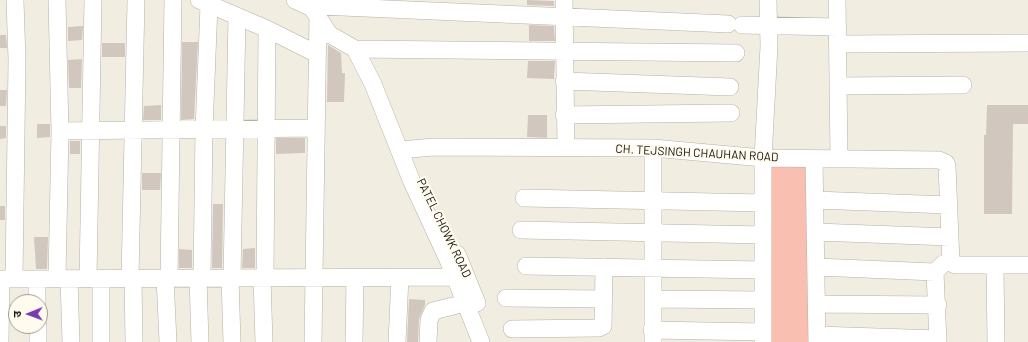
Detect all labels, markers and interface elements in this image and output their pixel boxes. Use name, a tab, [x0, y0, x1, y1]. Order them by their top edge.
street label: CH. TEJSINGH CHAUHAN ROAD	[615, 142, 779, 164]
street label: PATEL CHOWK ROAD	[414, 176, 474, 280]
north arrow	[8, 294, 48, 334]
text: उ	[10, 311, 23, 318]

